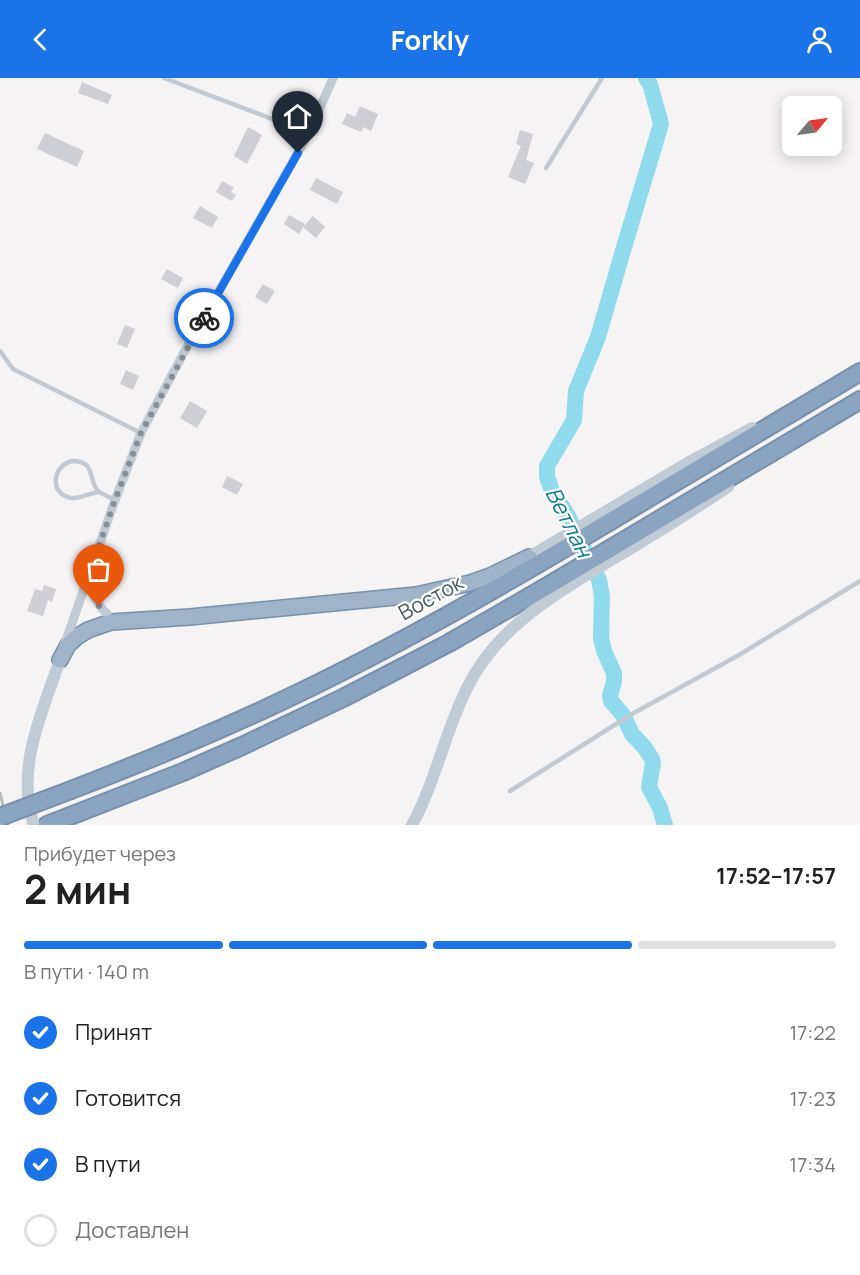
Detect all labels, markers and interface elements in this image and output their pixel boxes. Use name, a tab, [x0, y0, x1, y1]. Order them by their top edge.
text: Forkly	[391, 21, 469, 58]
icon: back	[24, 23, 57, 56]
icon: person	[803, 23, 836, 56]
pin	[272, 91, 323, 153]
north arrow	[782, 96, 842, 156]
map controls	[782, 96, 842, 156]
icon: home	[281, 100, 314, 133]
courier	[174, 288, 234, 348]
icon: bike	[188, 302, 221, 335]
water label: Ветлан	[539, 482, 600, 564]
pin	[73, 544, 124, 606]
icon: bag	[82, 553, 115, 586]
street label: Восток	[393, 568, 468, 626]
text: Прибудет через	[24, 840, 176, 867]
text: 17:52–17:57	[716, 861, 836, 891]
text: 2 мин	[24, 862, 131, 916]
text: В пути · 140 m	[24, 958, 149, 985]
icon: check	[24, 1016, 57, 1049]
text: Принят	[75, 1017, 152, 1047]
text: 17:22	[789, 1019, 836, 1046]
icon: check	[24, 1082, 57, 1115]
text: Готовится	[75, 1083, 181, 1113]
text: 17:23	[790, 1085, 836, 1112]
icon: check	[24, 1148, 57, 1181]
text: В пути	[75, 1149, 141, 1179]
text: 17:34	[789, 1151, 836, 1178]
text: Доставлен	[75, 1215, 189, 1245]

